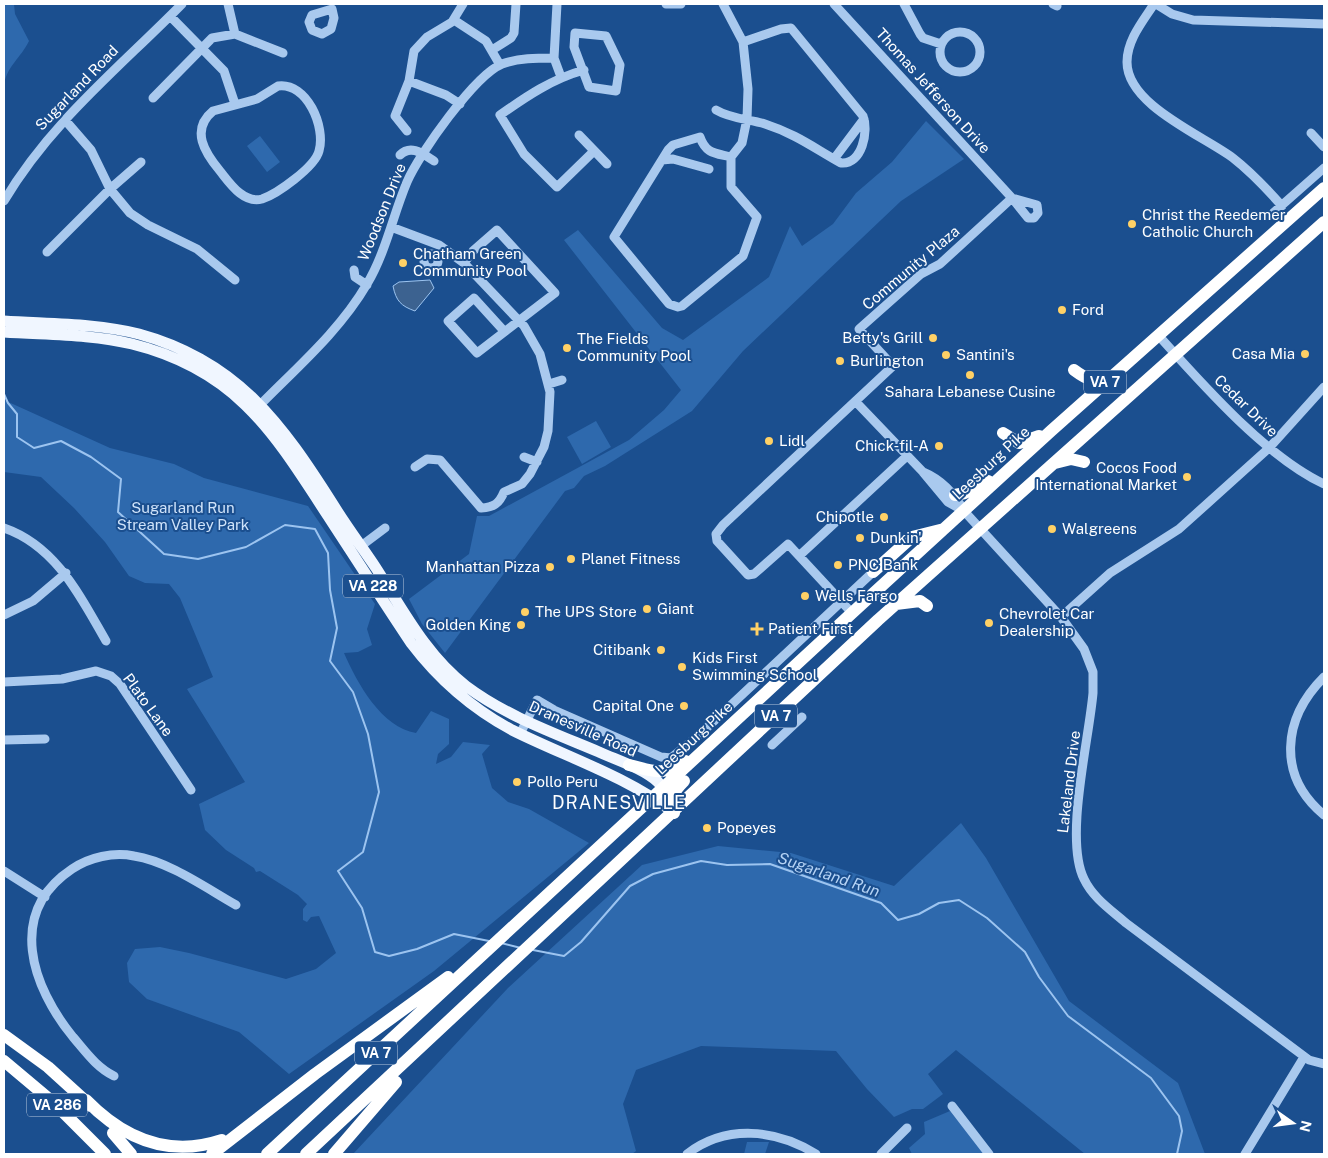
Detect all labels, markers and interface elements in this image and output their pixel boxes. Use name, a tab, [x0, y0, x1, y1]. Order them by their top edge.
street label: Thomas Jefferson Drive	[873, 25, 994, 157]
street label: Sugarland Road	[32, 42, 121, 134]
street label: Woodson Drive	[354, 161, 409, 263]
place label: Christ the Reedemer Catholic Church	[1142, 206, 1286, 240]
marker: Christ the Reedemer Catholic Church	[1126, 218, 1138, 230]
street label: Community Plaza	[859, 222, 963, 313]
place label: Chatham Green Community Pool	[413, 245, 527, 279]
marker: Chatham Green Community Pool	[397, 257, 409, 269]
place label: Ford	[1072, 301, 1104, 318]
marker: Ford	[1056, 304, 1068, 316]
place label: Betty's Grill	[842, 329, 923, 346]
place label: The Fields Community Pool	[577, 330, 691, 364]
marker: Betty's Grill	[927, 332, 939, 344]
marker: The Fields Community Pool	[561, 342, 573, 354]
place label: Casa Mia	[1232, 345, 1295, 362]
place label: Santini's	[956, 346, 1015, 363]
marker: Casa Mia	[1299, 348, 1311, 360]
marker: Santini's	[940, 349, 952, 361]
place label: Burlington	[850, 352, 924, 369]
marker: Burlington	[834, 355, 846, 367]
marker: Sahara Lebanese Cusine	[964, 369, 976, 381]
road number: VA 7	[1084, 371, 1126, 394]
street label: Cedar Drive	[1211, 371, 1282, 440]
place label: Sahara Lebanese Cusine	[884, 383, 1056, 400]
street label: Leesburg Pike	[949, 423, 1033, 503]
place label: Lidl	[779, 432, 805, 449]
marker: Lidl	[763, 435, 775, 447]
place label: Chick-fil-A	[855, 437, 929, 454]
marker: Chick-fil-A	[933, 440, 945, 452]
place label: Cocos Food International Market	[1035, 459, 1177, 493]
marker: Cocos Food International Market	[1181, 471, 1193, 483]
park label: Sugarland Run Stream Valley Park	[117, 499, 249, 533]
place label: Chipotle	[816, 508, 874, 525]
marker: Chipotle	[878, 511, 890, 523]
place label: Walgreens	[1062, 520, 1137, 537]
marker: Walgreens	[1046, 523, 1058, 535]
place label: Dunkin'	[870, 529, 922, 546]
marker: Dunkin'	[854, 532, 866, 544]
place label: Planet Fitness	[581, 550, 680, 567]
marker: Planet Fitness	[565, 553, 577, 565]
place label: PNC Bank	[848, 556, 918, 573]
place label: Manhattan Pizza	[426, 558, 540, 575]
marker: PNC Bank	[832, 559, 844, 571]
marker: Manhattan Pizza	[544, 561, 556, 573]
road number: VA 228	[343, 574, 403, 598]
place label: Wells Fargo	[815, 587, 897, 604]
marker: Wells Fargo	[799, 590, 811, 602]
place label: Giant	[657, 600, 694, 617]
place label: The UPS Store	[535, 603, 637, 620]
marker: Giant	[641, 603, 653, 615]
place label: Chevrolet Car Dealership	[999, 605, 1094, 639]
marker: The UPS Store	[519, 606, 531, 618]
place label: Golden King	[426, 616, 511, 633]
marker: Chevrolet Car Dealership	[983, 617, 995, 629]
marker: Golden King	[515, 619, 527, 631]
place label: Patient First	[768, 620, 853, 637]
marker: Patient First	[750, 622, 764, 636]
place label: Citibank	[593, 641, 651, 658]
marker: Citibank	[655, 644, 667, 656]
place label: Kids First Swimming School	[692, 649, 817, 683]
marker: Kids First Swimming School	[676, 661, 688, 673]
street label: Plato Lane	[120, 670, 177, 739]
street label: Dranesville Road	[527, 697, 640, 760]
place label: Capital One	[593, 697, 674, 714]
street label: Leesburg Pike	[652, 698, 736, 778]
marker: Capital One	[678, 700, 690, 712]
road number: VA 7	[755, 704, 797, 728]
street label: Lakeland Drive	[1054, 730, 1083, 834]
place label: Pollo Peru	[527, 773, 598, 790]
marker: Pollo Peru	[511, 776, 523, 788]
district label: DRANESVILLE	[552, 792, 686, 813]
place label: Popeyes	[717, 819, 776, 836]
marker: Popeyes	[701, 822, 713, 834]
water label: Sugarland Run	[775, 848, 883, 901]
road number: VA 7	[355, 1042, 397, 1064]
road number: VA 286	[27, 1094, 87, 1116]
north arrow	[1268, 1098, 1318, 1148]
text: N	[1297, 1119, 1315, 1133]

